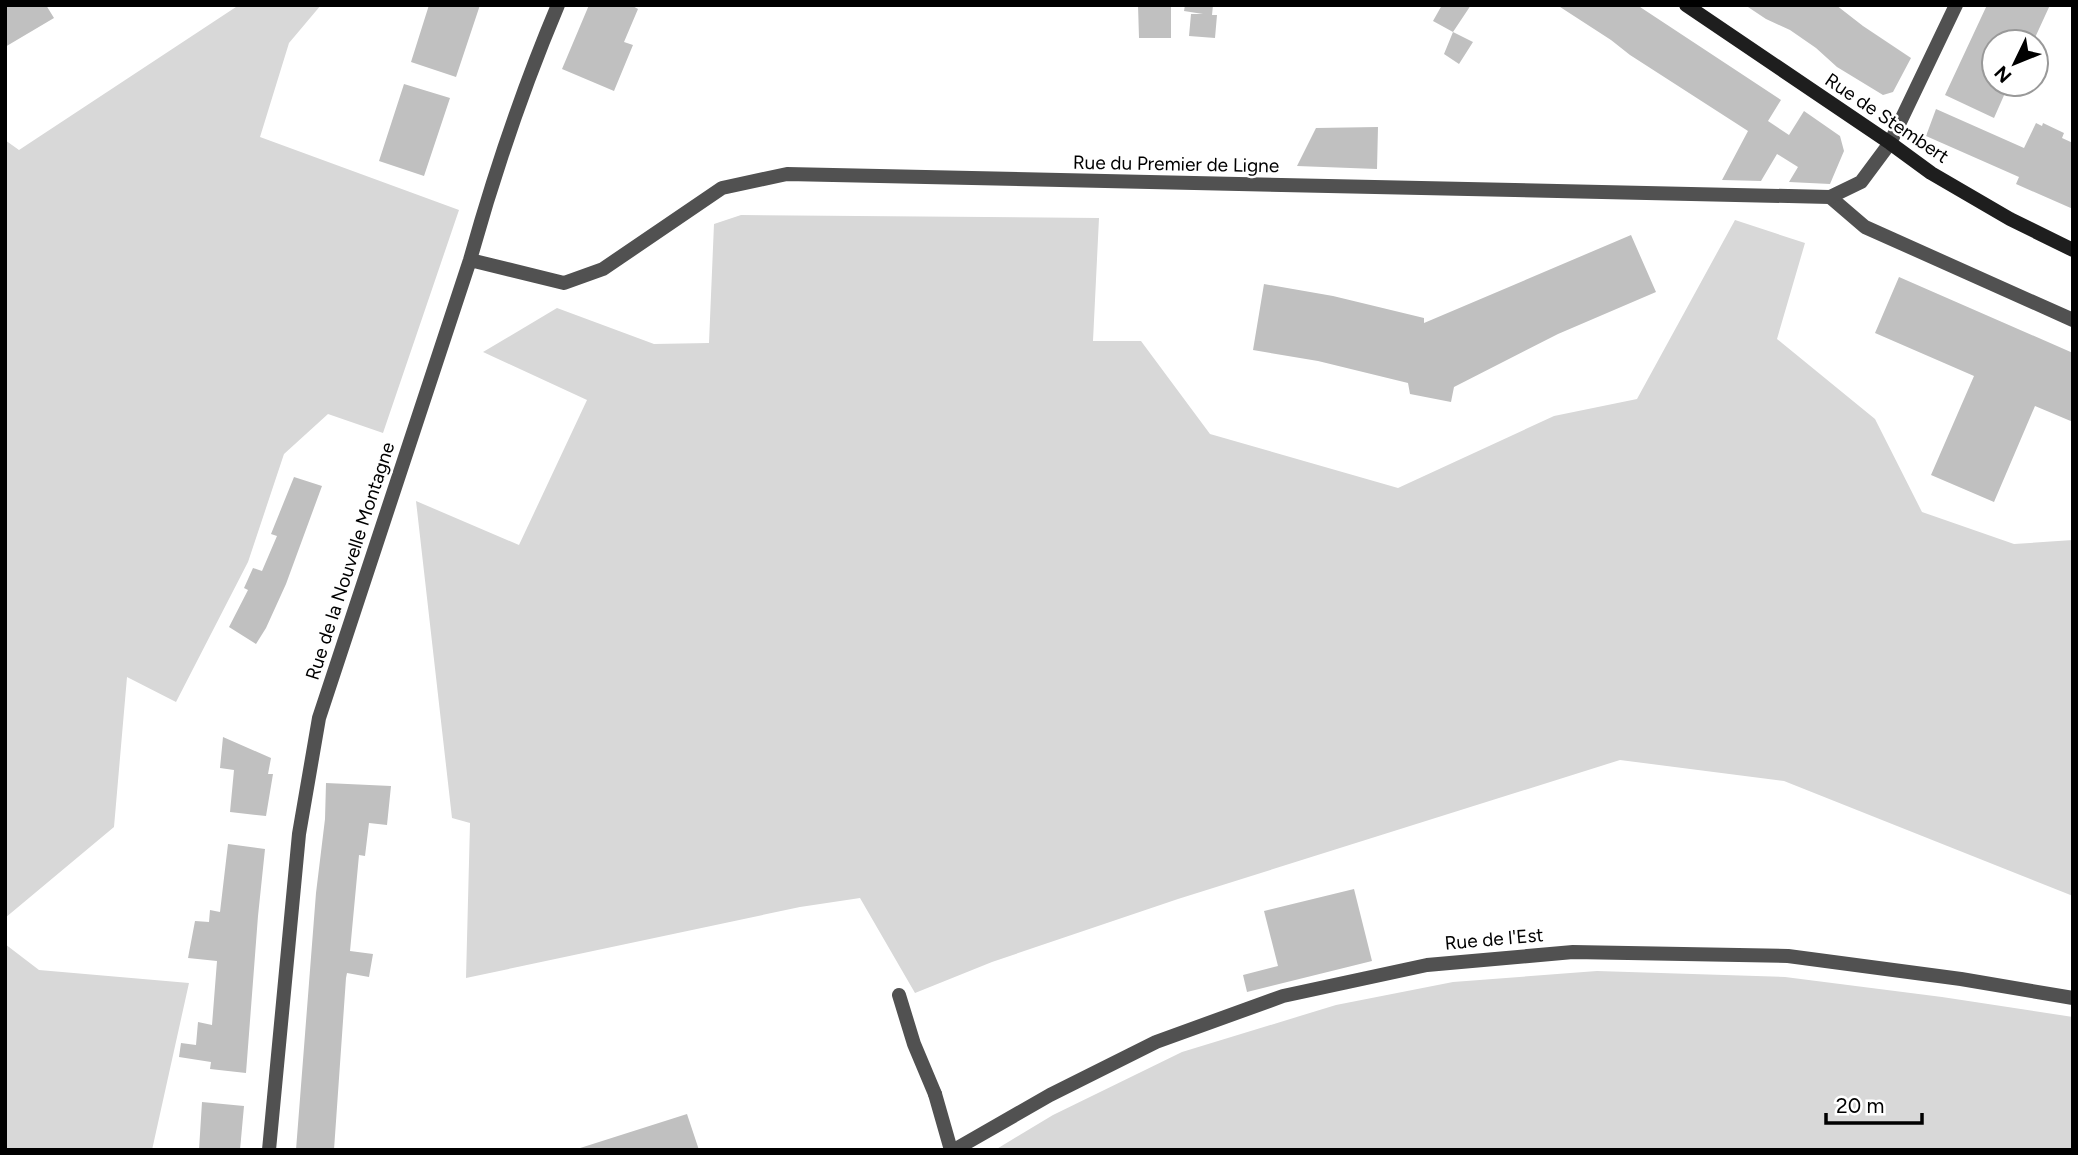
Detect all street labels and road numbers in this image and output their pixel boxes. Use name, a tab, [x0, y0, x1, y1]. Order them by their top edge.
street label: Rue de Stembert	[1821, 68, 1953, 168]
street label: Rue du Premier de Ligne	[1073, 151, 1279, 177]
street label: Rue de la Nouvelle Montagne	[301, 439, 399, 683]
street label: Rue de l'Est	[1444, 923, 1544, 955]

